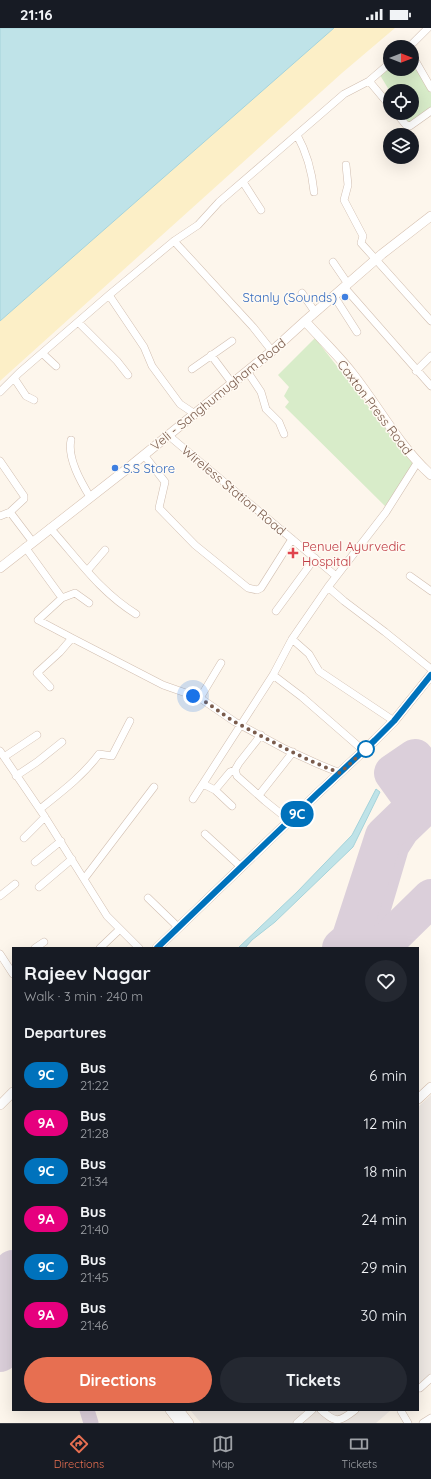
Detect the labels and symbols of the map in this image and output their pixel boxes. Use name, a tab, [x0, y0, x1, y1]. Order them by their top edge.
north arrow	[383, 40, 419, 76]
place label: Stanly (Sounds)	[242, 289, 337, 305]
marker: Stanly (Sounds)	[340, 292, 350, 302]
street label: Veli - Sanghumugham Road	[147, 334, 289, 454]
street label: Caxton Press Road	[334, 357, 416, 457]
street label: Wireless Station Road	[179, 442, 289, 538]
place label: S.S Store	[123, 460, 175, 476]
marker: S.S Store	[110, 463, 120, 473]
place label: Penuel Ayurvedic Hospital	[302, 538, 406, 569]
marker: Penuel Ayurvedic Hospital	[287, 547, 299, 559]
your location	[183, 686, 203, 706]
unlabelled marker	[357, 740, 375, 758]
line badge: 9C	[279, 801, 315, 827]

